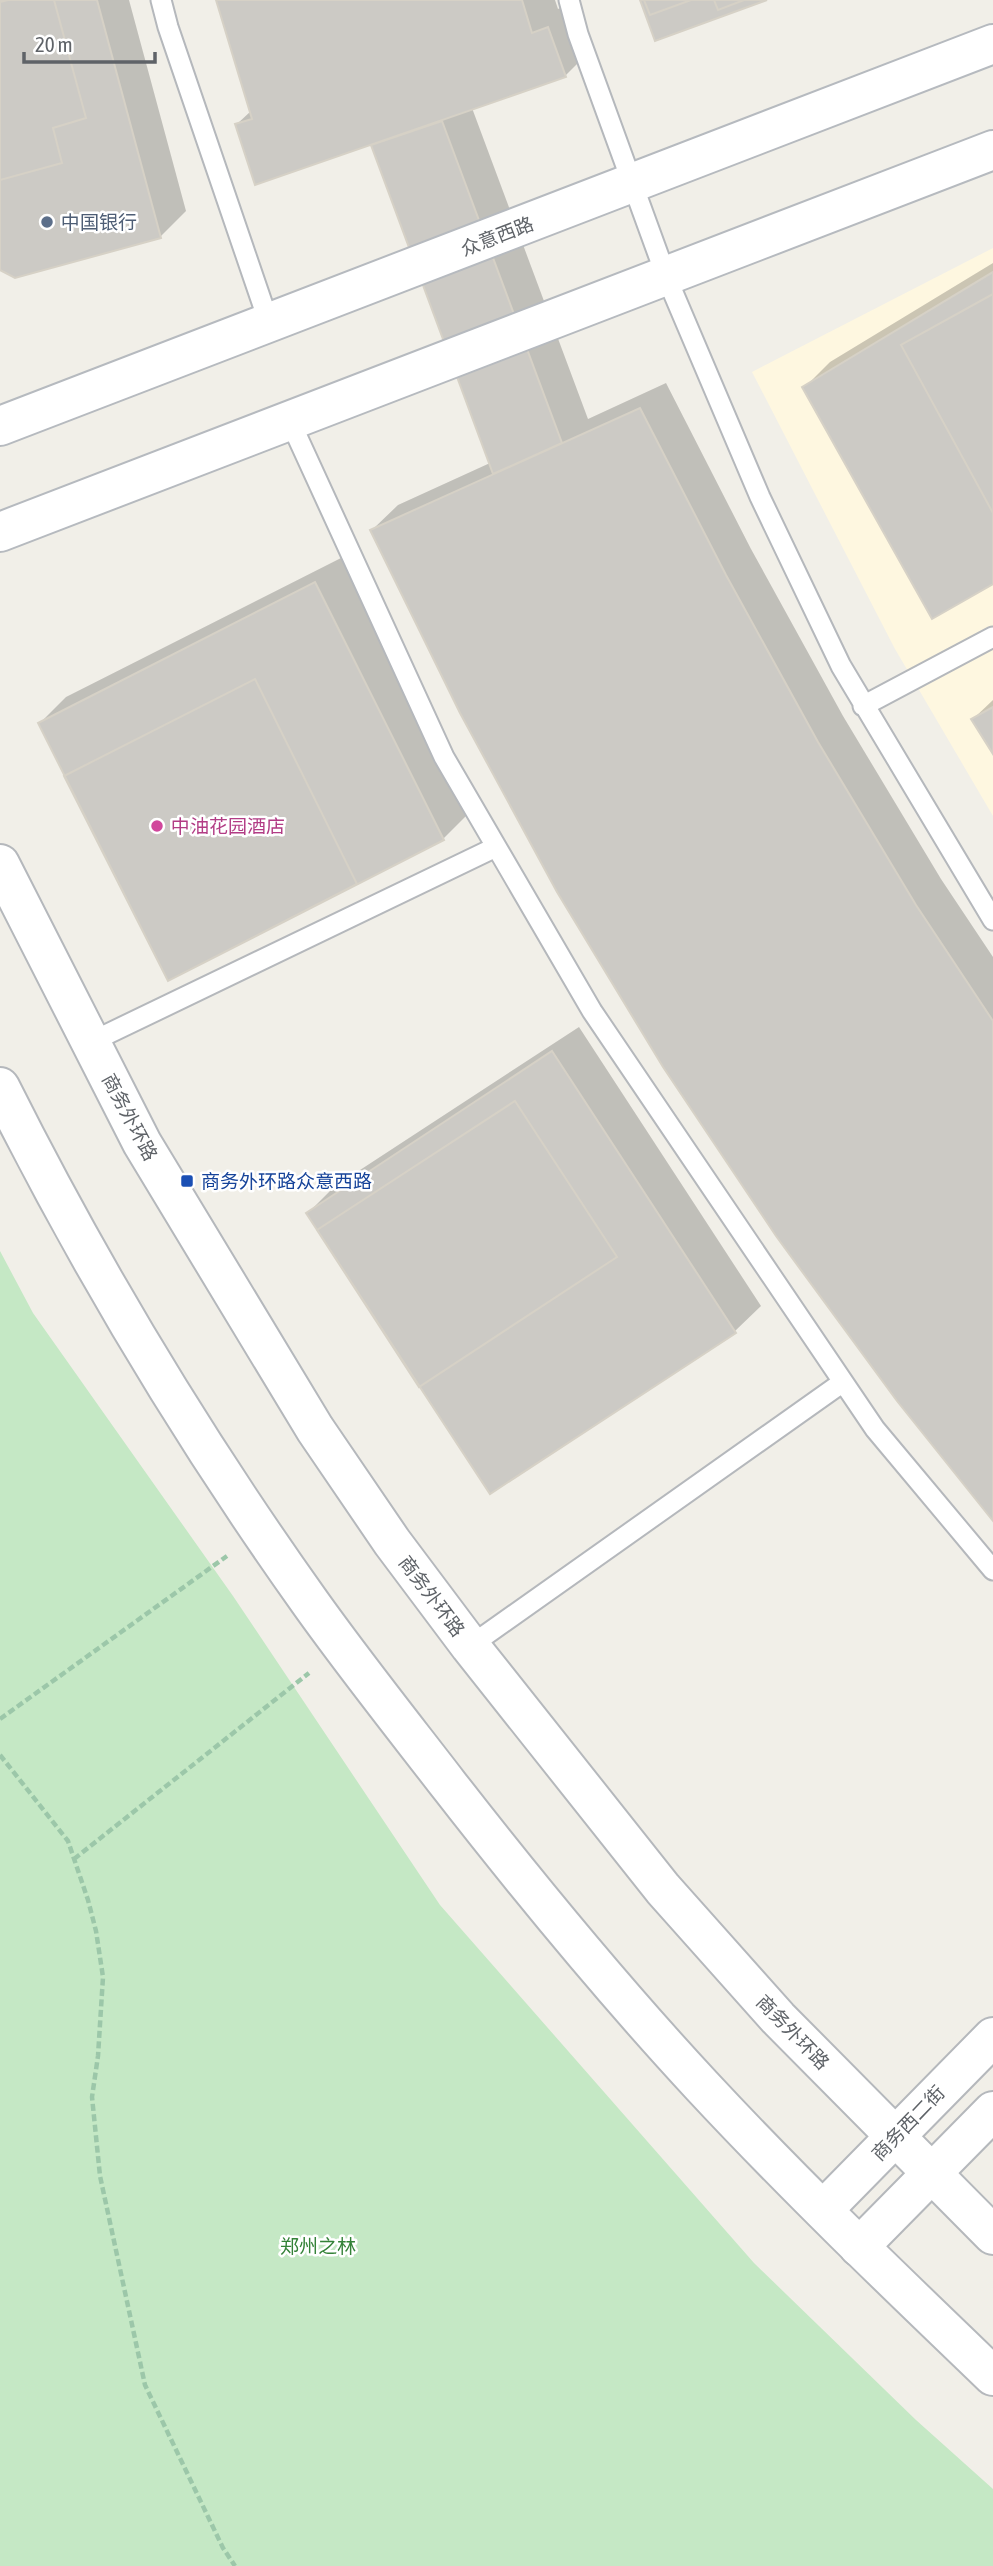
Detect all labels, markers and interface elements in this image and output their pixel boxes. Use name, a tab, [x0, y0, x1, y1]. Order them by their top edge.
scale bar	[24, 21, 156, 65]
text: 20 m	[35, 32, 73, 56]
place label: 中国银行	[61, 211, 137, 233]
street label: 众意西路	[458, 212, 536, 260]
marker: 中国银行	[39, 214, 55, 230]
place label: 中油花园酒店	[171, 815, 285, 837]
marker: 中油花园酒店	[149, 818, 165, 834]
street label: 商务外环路	[98, 1070, 162, 1164]
place label: 商务外环路众意西路	[201, 1170, 372, 1192]
marker: 商务外环路众意西路	[179, 1173, 195, 1189]
street label: 商务外环路	[395, 1551, 469, 1641]
street label: 商务外环路	[752, 1990, 834, 2074]
street label: 商务西二街	[867, 2081, 949, 2165]
park label: 郑州之林	[280, 2235, 356, 2257]

